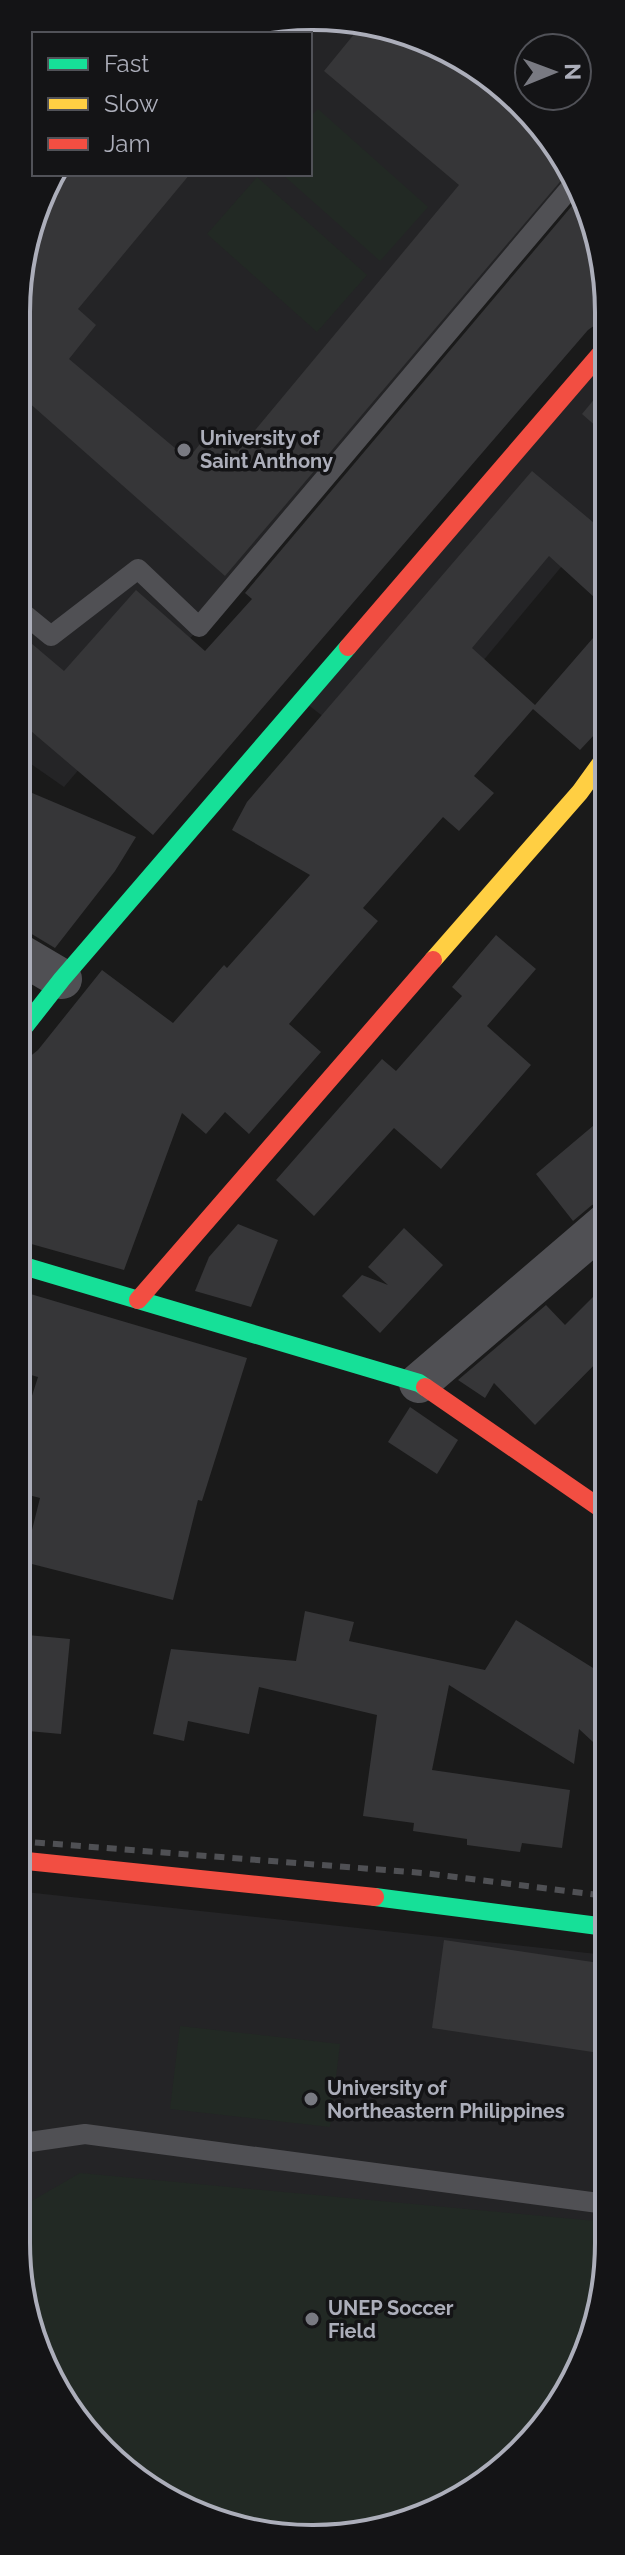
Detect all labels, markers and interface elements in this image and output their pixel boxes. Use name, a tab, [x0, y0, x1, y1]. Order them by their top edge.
legend	[32, 32, 312, 176]
north arrow	[513, 32, 593, 112]
text: Fast	[104, 49, 149, 78]
text: N	[560, 63, 586, 80]
text: Slow	[104, 89, 159, 118]
text: Jam	[104, 129, 150, 158]
place label: University of Saint Anthony	[200, 426, 333, 473]
marker: University of Saint Anthony	[175, 441, 193, 459]
place label: University of Northeastern Philippines	[327, 2076, 565, 2123]
marker: University of Northeastern Philippines	[302, 2090, 320, 2108]
place label: UNEP Soccer Field	[328, 2296, 454, 2343]
marker: UNEP Soccer Field	[303, 2310, 321, 2328]

